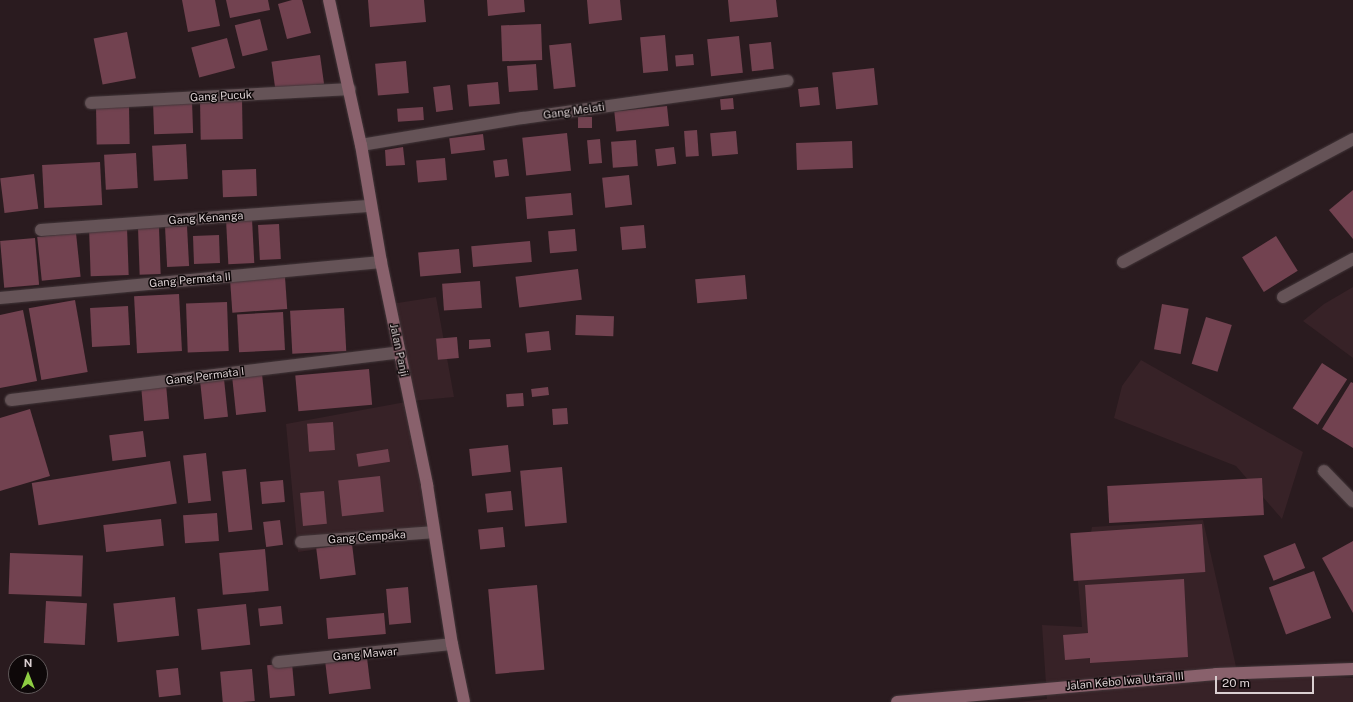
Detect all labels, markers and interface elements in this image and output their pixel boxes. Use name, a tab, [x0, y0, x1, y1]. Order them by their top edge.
street label: Gang Pucuk	[190, 88, 252, 104]
street label: Gang Melati	[542, 100, 606, 122]
street label: Gang Kenanga	[168, 209, 244, 227]
street label: Gang Permata II	[149, 270, 231, 290]
street label: Jalan Panji	[387, 322, 411, 378]
street label: Gang Permata I	[165, 365, 245, 387]
street label: Gang Cempaka	[328, 528, 406, 546]
street label: Gang Mawar	[332, 645, 398, 663]
north arrow	[8, 654, 48, 694]
text: N	[24, 657, 32, 669]
scale bar	[1217, 668, 1316, 694]
street label: Jalan Kebo Iwa Utara III	[1065, 669, 1185, 693]
text: 20 m	[1222, 676, 1250, 690]

